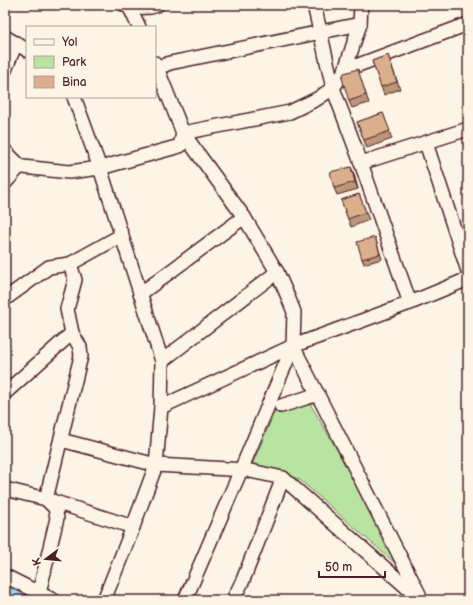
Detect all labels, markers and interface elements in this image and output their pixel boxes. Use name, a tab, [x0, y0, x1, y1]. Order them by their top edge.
legend	[26, 26, 156, 98]
text: Yol	[61, 35, 77, 50]
text: Park	[62, 55, 86, 70]
text: Bina	[62, 75, 87, 90]
north arrow	[26, 539, 66, 579]
scale bar	[319, 553, 385, 579]
text: K	[29, 556, 44, 567]
text: 50 m	[325, 560, 352, 575]

